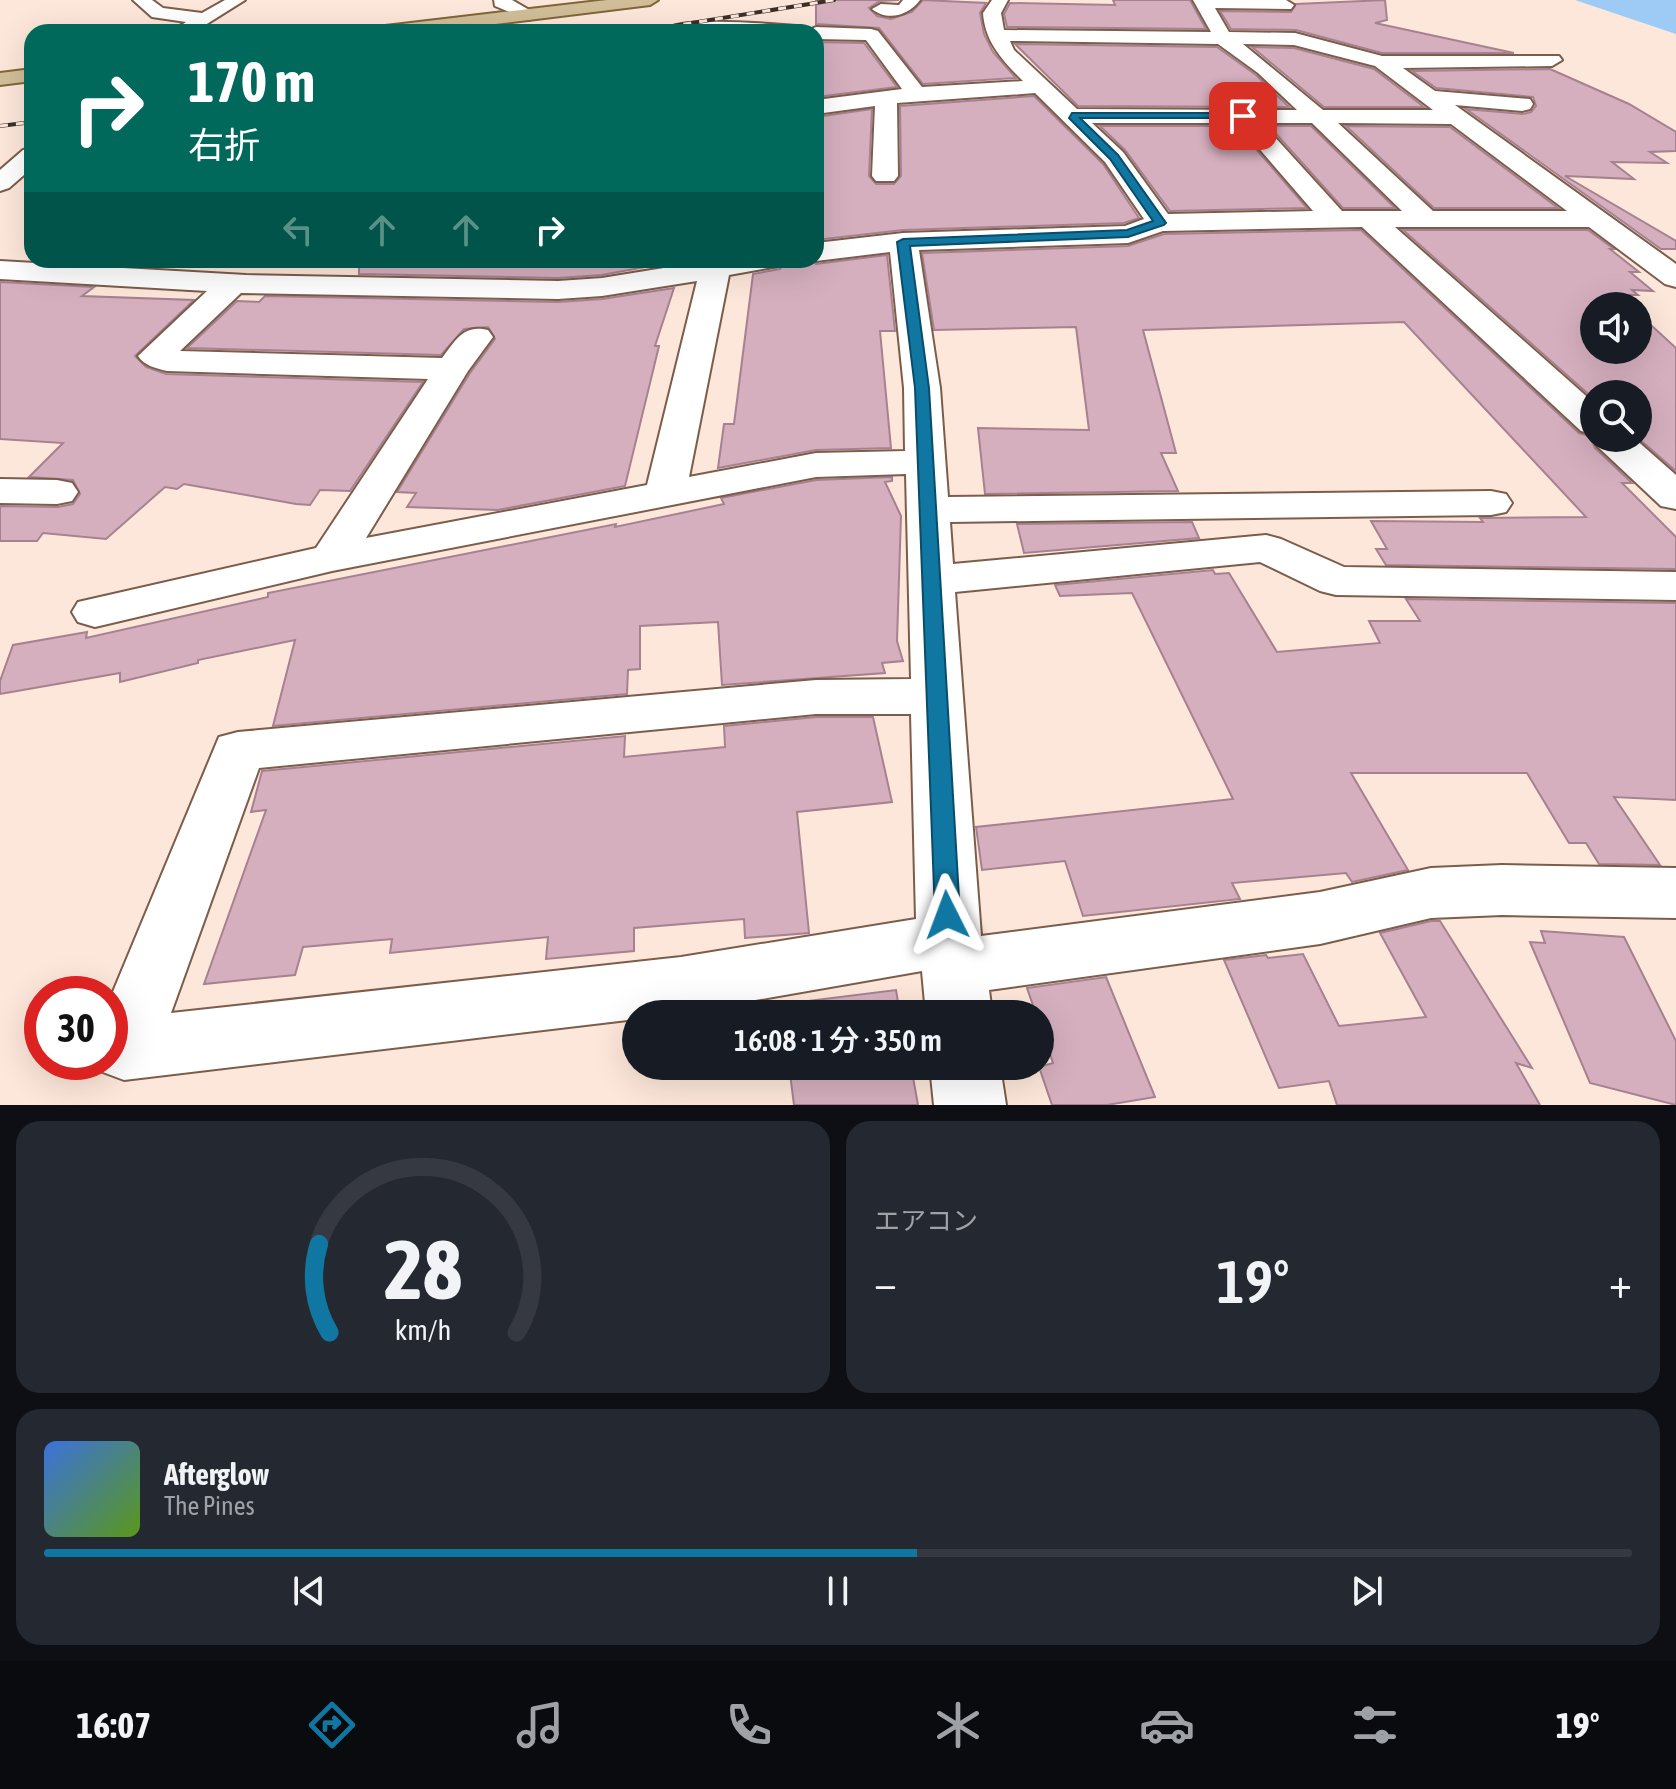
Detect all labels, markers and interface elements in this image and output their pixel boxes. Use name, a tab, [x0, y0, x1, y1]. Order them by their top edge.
text: 170 m	[188, 50, 315, 114]
icon: right	[56, 56, 160, 160]
pin	[1209, 82, 1277, 150]
icon: arrive	[1221, 94, 1265, 138]
text: 右折	[188, 124, 260, 166]
icon: left	[276, 208, 320, 252]
icon: ahead	[360, 208, 404, 252]
icon: ahead	[444, 208, 488, 252]
icon: right	[528, 208, 572, 252]
map controls	[1580, 292, 1652, 452]
button: sound	[1580, 292, 1652, 364]
button: search	[1580, 380, 1652, 452]
position arrow	[905, 873, 989, 957]
speed limit sign: 30	[24, 976, 128, 1080]
text: 16:08 · 1 分 · 350 m	[734, 1023, 942, 1057]
text: エアコン	[874, 1206, 978, 1236]
text: 28	[384, 1221, 462, 1317]
text: 19°	[1217, 1247, 1289, 1316]
text: −	[874, 1257, 897, 1307]
text: +	[1609, 1257, 1632, 1307]
text: km/h	[395, 1313, 451, 1346]
text: Afterglow	[164, 1457, 269, 1491]
text: The Pines	[164, 1491, 255, 1521]
icon: previous	[287, 1569, 331, 1613]
icon: pause	[816, 1569, 860, 1613]
icon: next	[1345, 1569, 1389, 1613]
icon: directions	[304, 1697, 360, 1753]
icon: music	[512, 1697, 568, 1753]
icon: phone	[721, 1697, 777, 1753]
icon: climate	[930, 1697, 986, 1753]
icon: car	[1139, 1697, 1195, 1753]
icon: filters	[1347, 1697, 1403, 1753]
text: 16:07	[76, 1704, 151, 1746]
text: 19°	[1556, 1704, 1600, 1746]

